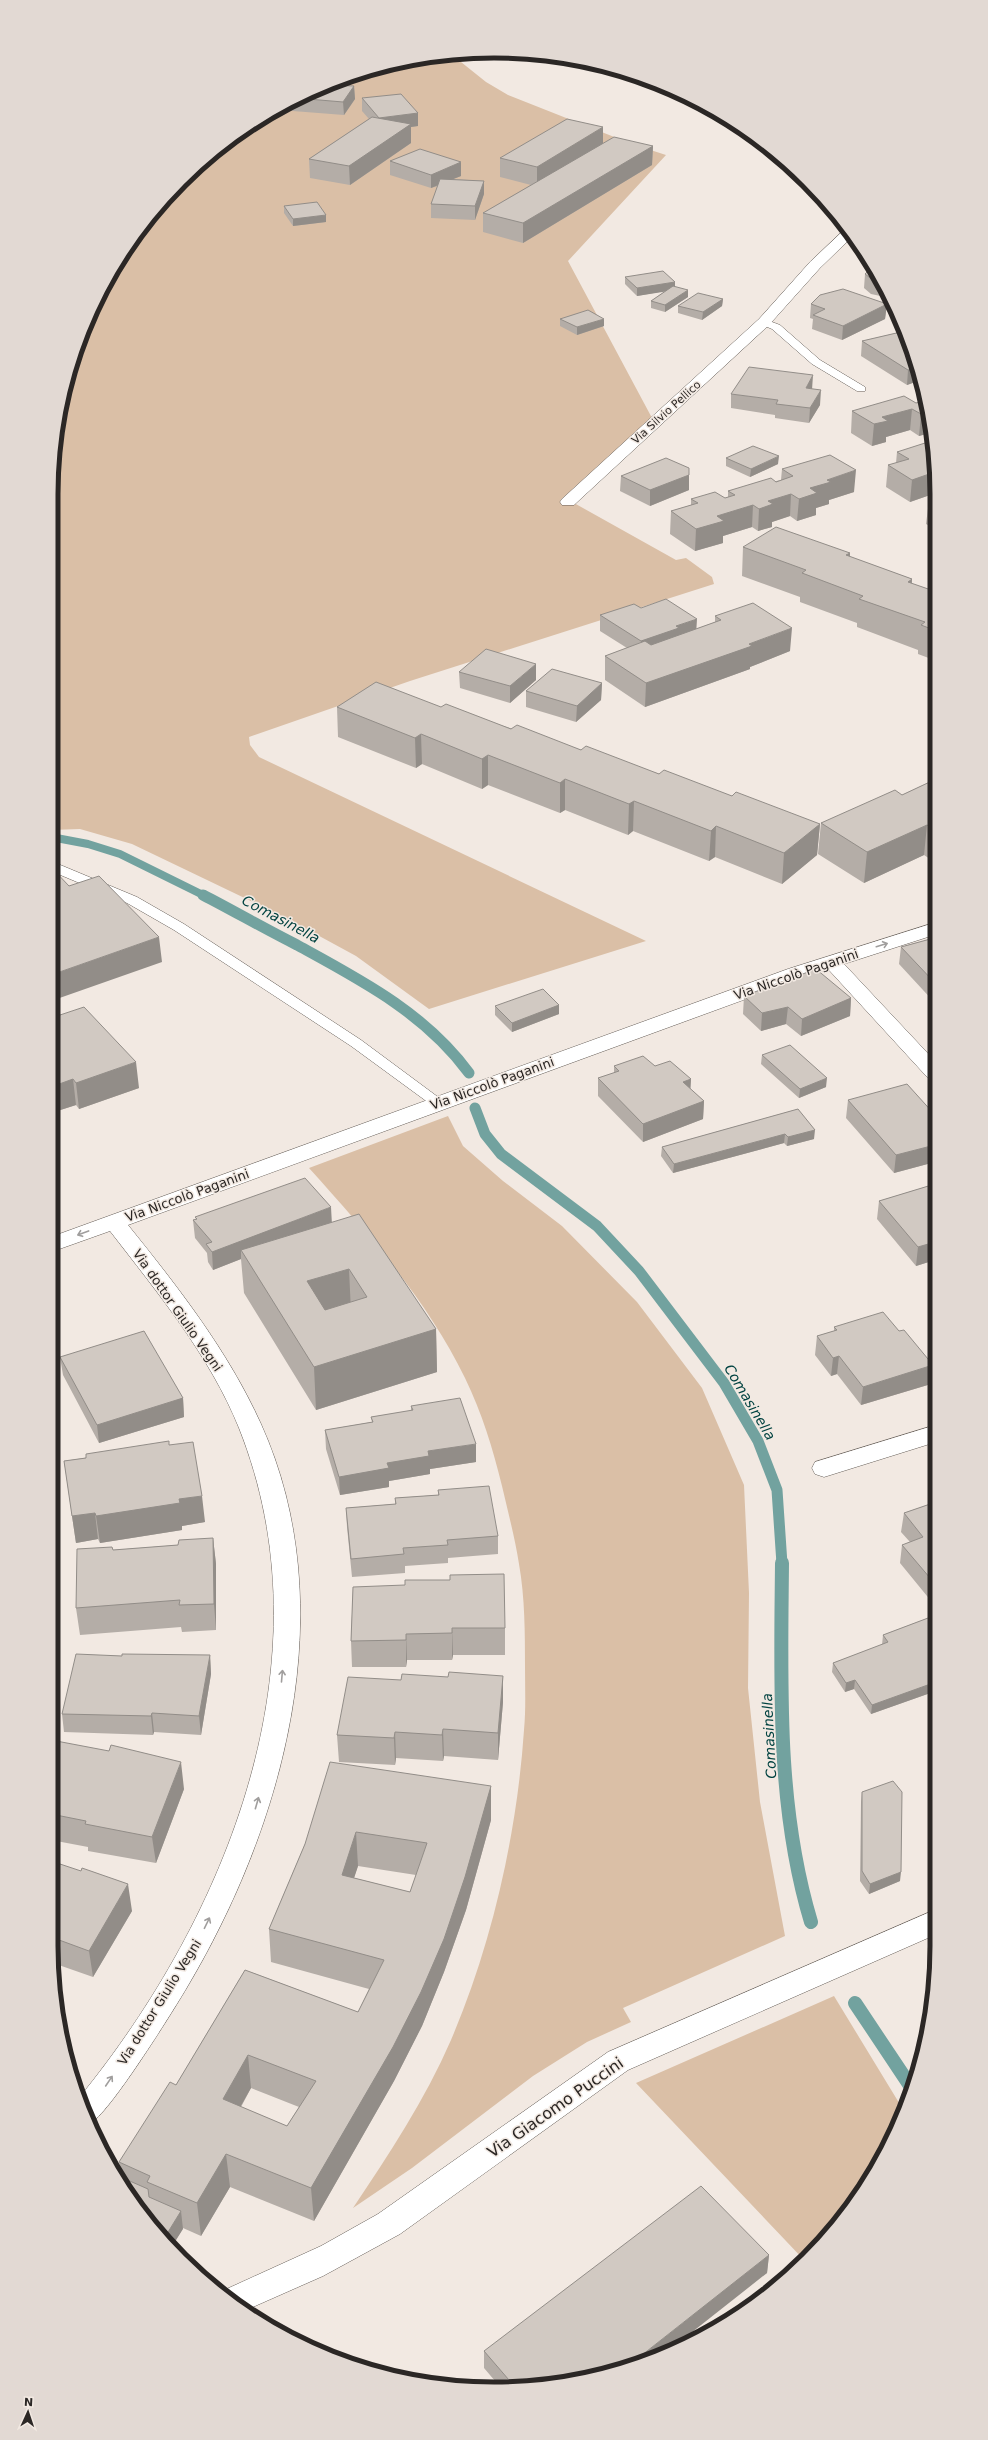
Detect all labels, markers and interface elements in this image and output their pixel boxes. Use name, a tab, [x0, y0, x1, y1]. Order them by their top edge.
street label: Via Silvio Pellico	[629, 378, 704, 447]
water label: Comasinella	[239, 892, 323, 946]
one-way arrow	[875, 941, 888, 948]
street label: Via Niccolò Paganini	[732, 946, 860, 1003]
street label: Via Niccolò Paganini	[428, 1054, 556, 1113]
street label: Via Niccolò Paganini	[123, 1166, 251, 1225]
one-way arrow	[77, 1230, 89, 1238]
street label: Via dottor Giulio Vegni	[130, 1246, 225, 1374]
water label: Comasinella	[721, 1361, 779, 1443]
one-way arrow	[279, 1670, 286, 1683]
water label: Comasinella	[759, 1693, 779, 1779]
one-way arrow	[254, 1797, 261, 1810]
one-way arrow	[203, 1917, 211, 1929]
street label: Via dottor Giulio Vegni	[115, 1937, 204, 2068]
street label: Via Giacomo Puccini	[484, 2053, 627, 2162]
one-way arrow	[105, 2076, 113, 2087]
north arrow	[8, 2392, 48, 2432]
text: N	[24, 2396, 33, 2409]

